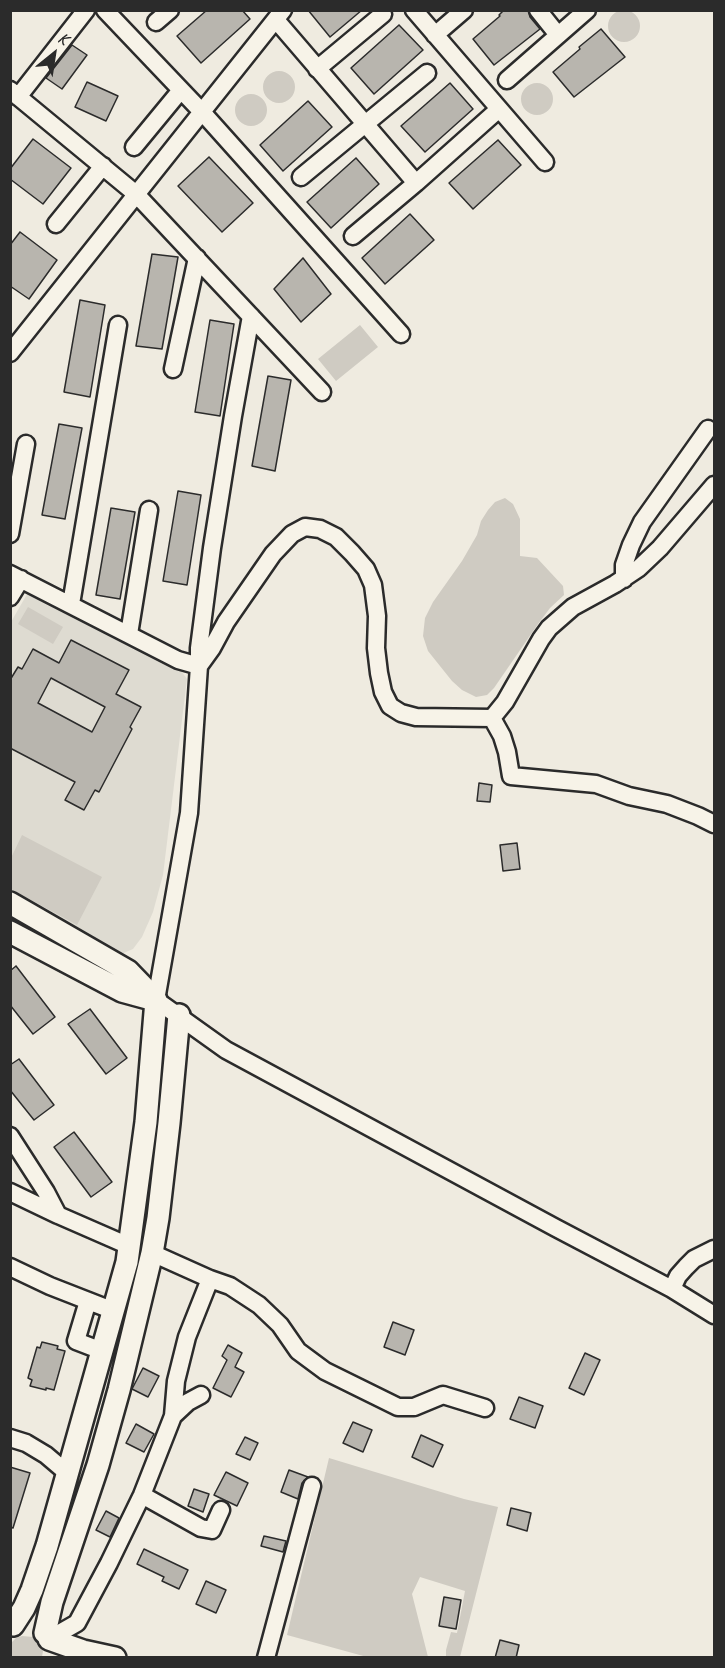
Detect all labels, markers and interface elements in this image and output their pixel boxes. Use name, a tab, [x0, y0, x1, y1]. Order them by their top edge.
north arrow	[24, 24, 84, 84]
text: K	[54, 28, 72, 49]

